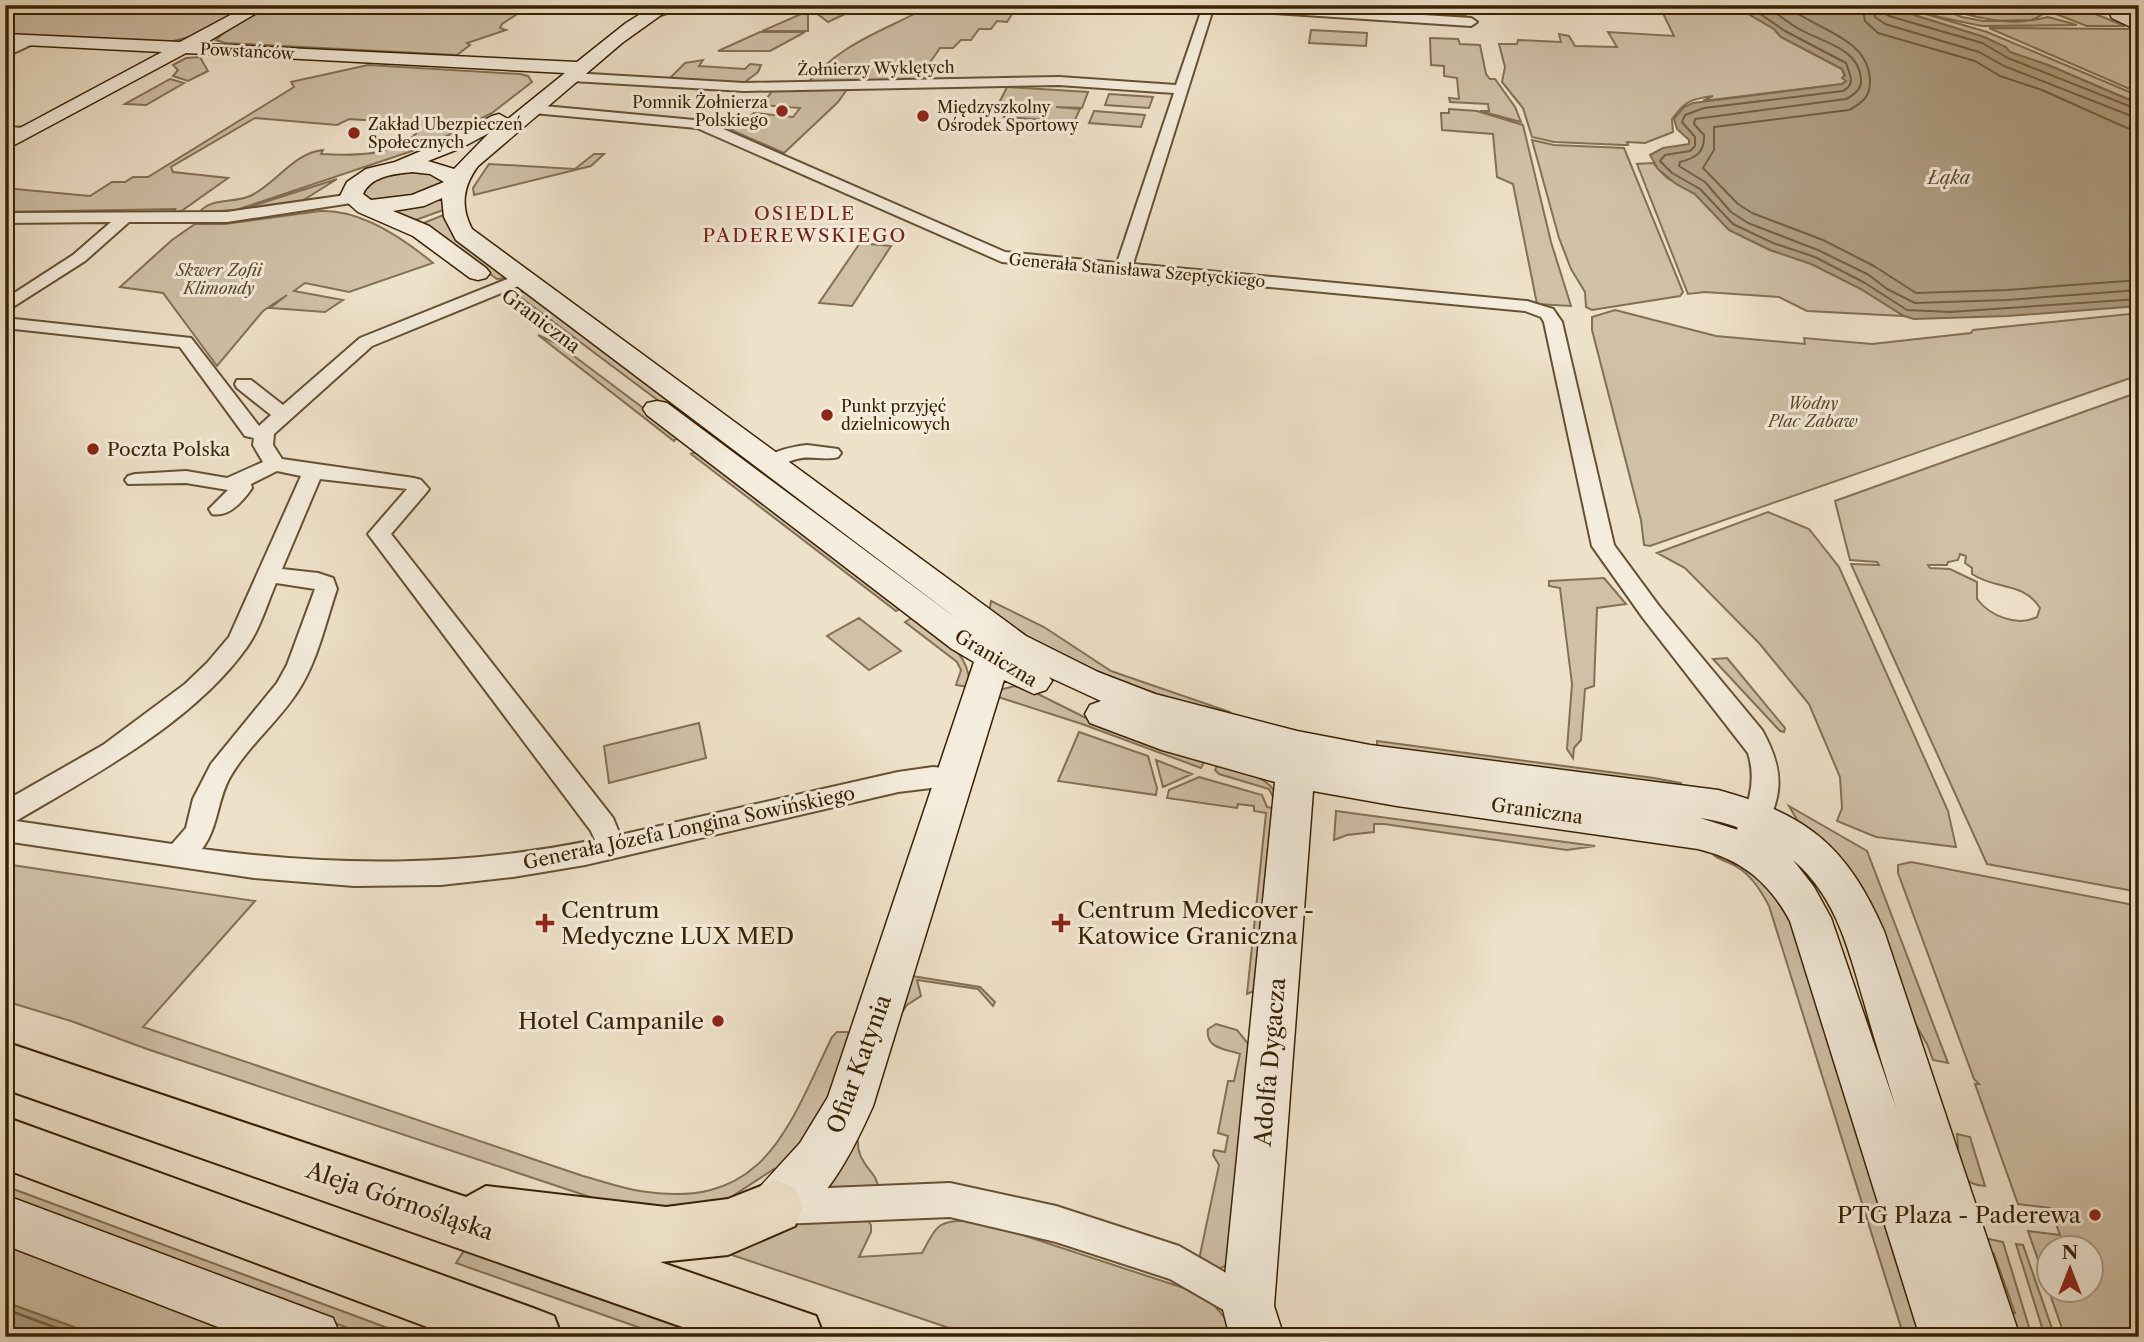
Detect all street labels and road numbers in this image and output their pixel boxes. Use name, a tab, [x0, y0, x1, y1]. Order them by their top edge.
street label: Powstańców	[199, 39, 295, 63]
street label: Żołnierzy Wyklętych	[797, 57, 955, 79]
street label: Generała Stanisława Szeptyckiego	[1008, 249, 1266, 291]
street label: Graniczna	[497, 284, 585, 358]
street label: Graniczna	[950, 624, 1042, 692]
street label: Generała Józefa Longina Sowińskiego	[521, 782, 857, 874]
street label: Graniczna	[1490, 793, 1584, 829]
street label: Adolfa Dygacza	[1249, 976, 1291, 1148]
street label: Ofiar Katynia	[821, 990, 897, 1137]
street label: Aleja Górnośląska	[302, 1156, 498, 1246]

